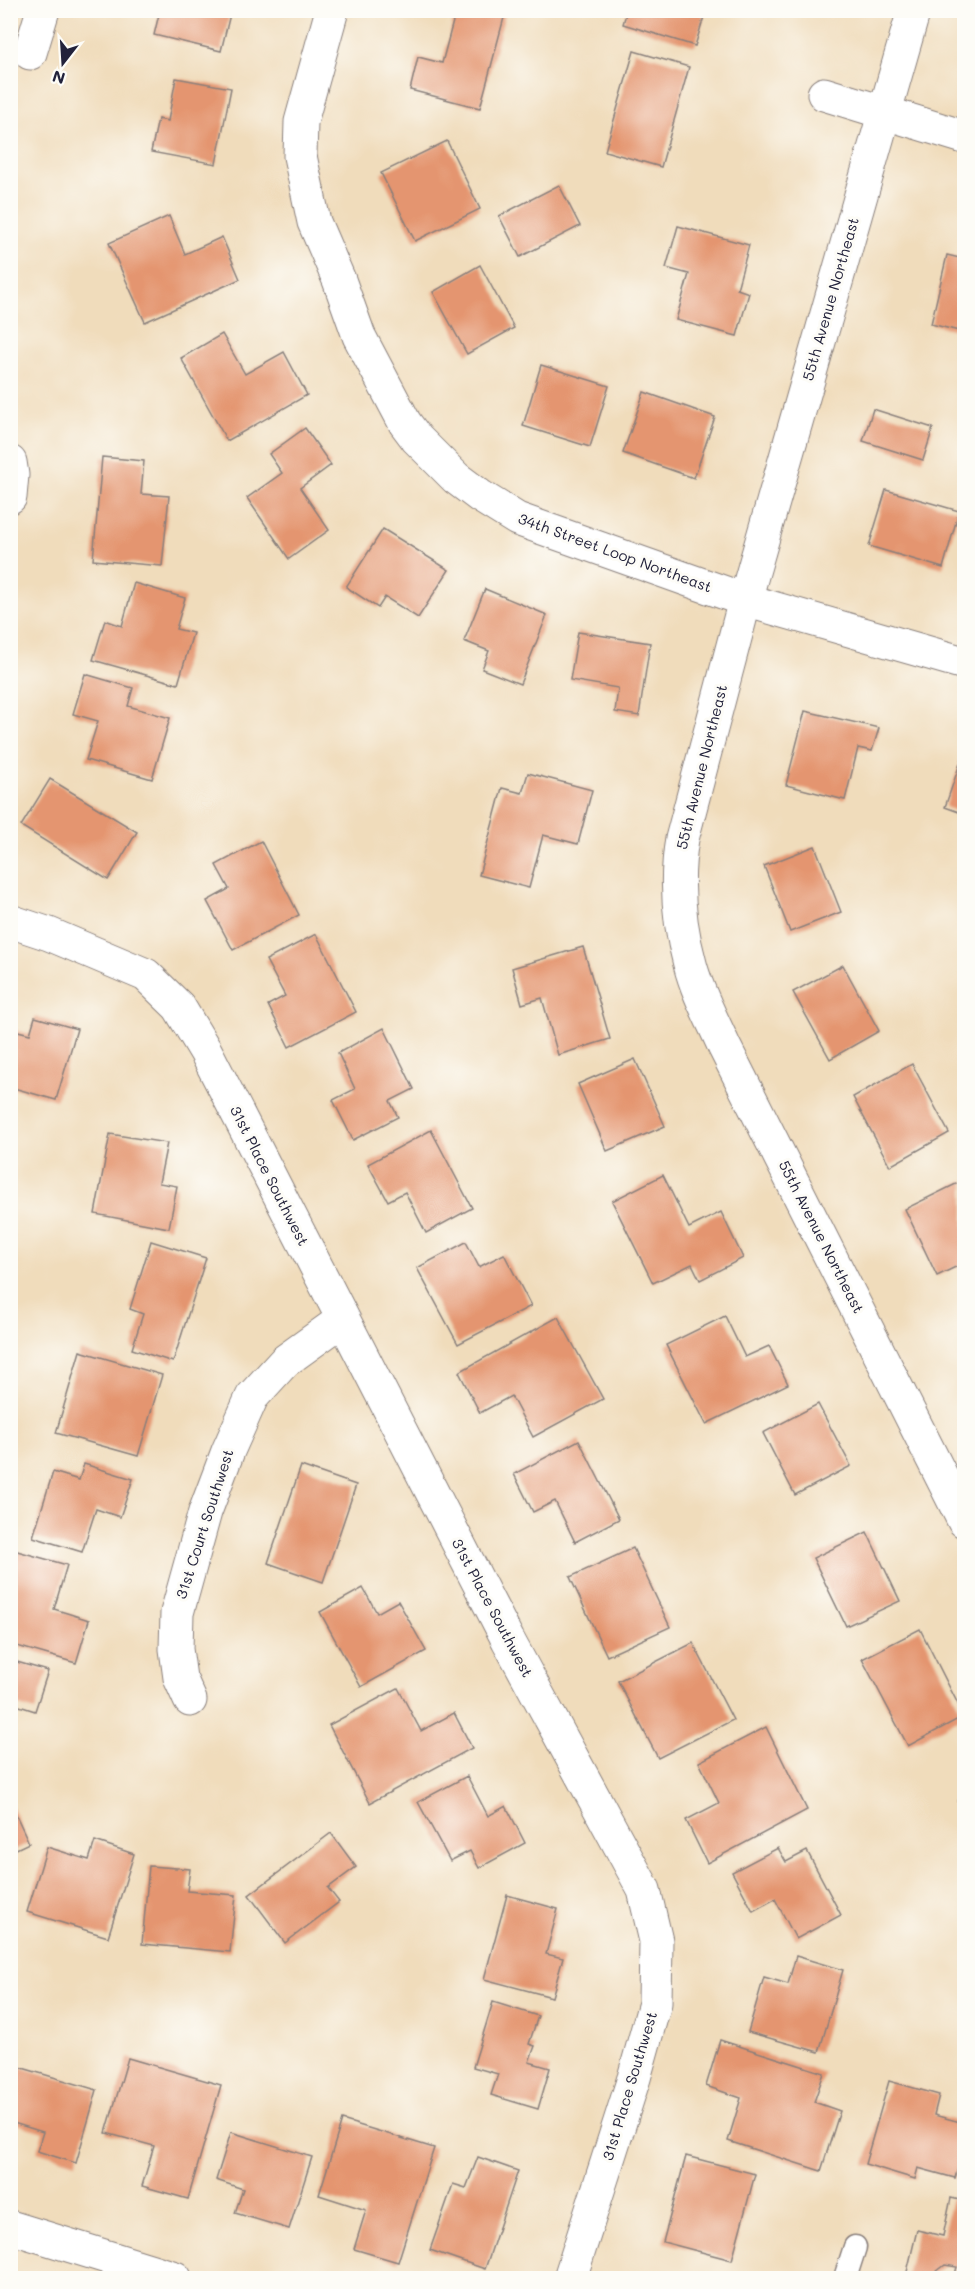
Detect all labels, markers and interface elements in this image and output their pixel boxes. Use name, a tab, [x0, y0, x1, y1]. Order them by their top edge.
north arrow	[33, 33, 93, 93]
text: N	[50, 66, 67, 90]
street label: 55th Avenue Northeast	[797, 215, 863, 383]
street label: 34th Street Loop Northeast	[516, 508, 715, 596]
street label: 55th Avenue Northeast	[671, 682, 731, 851]
street label: 31st Place Southwest	[226, 1102, 314, 1249]
street label: 55th Avenue Northeast	[775, 1157, 869, 1316]
street label: 31st Court Southwest	[170, 1446, 238, 1601]
street label: 31st Place Southwest	[448, 1534, 538, 1681]
street label: 31st Place Southwest	[597, 2009, 661, 2163]

